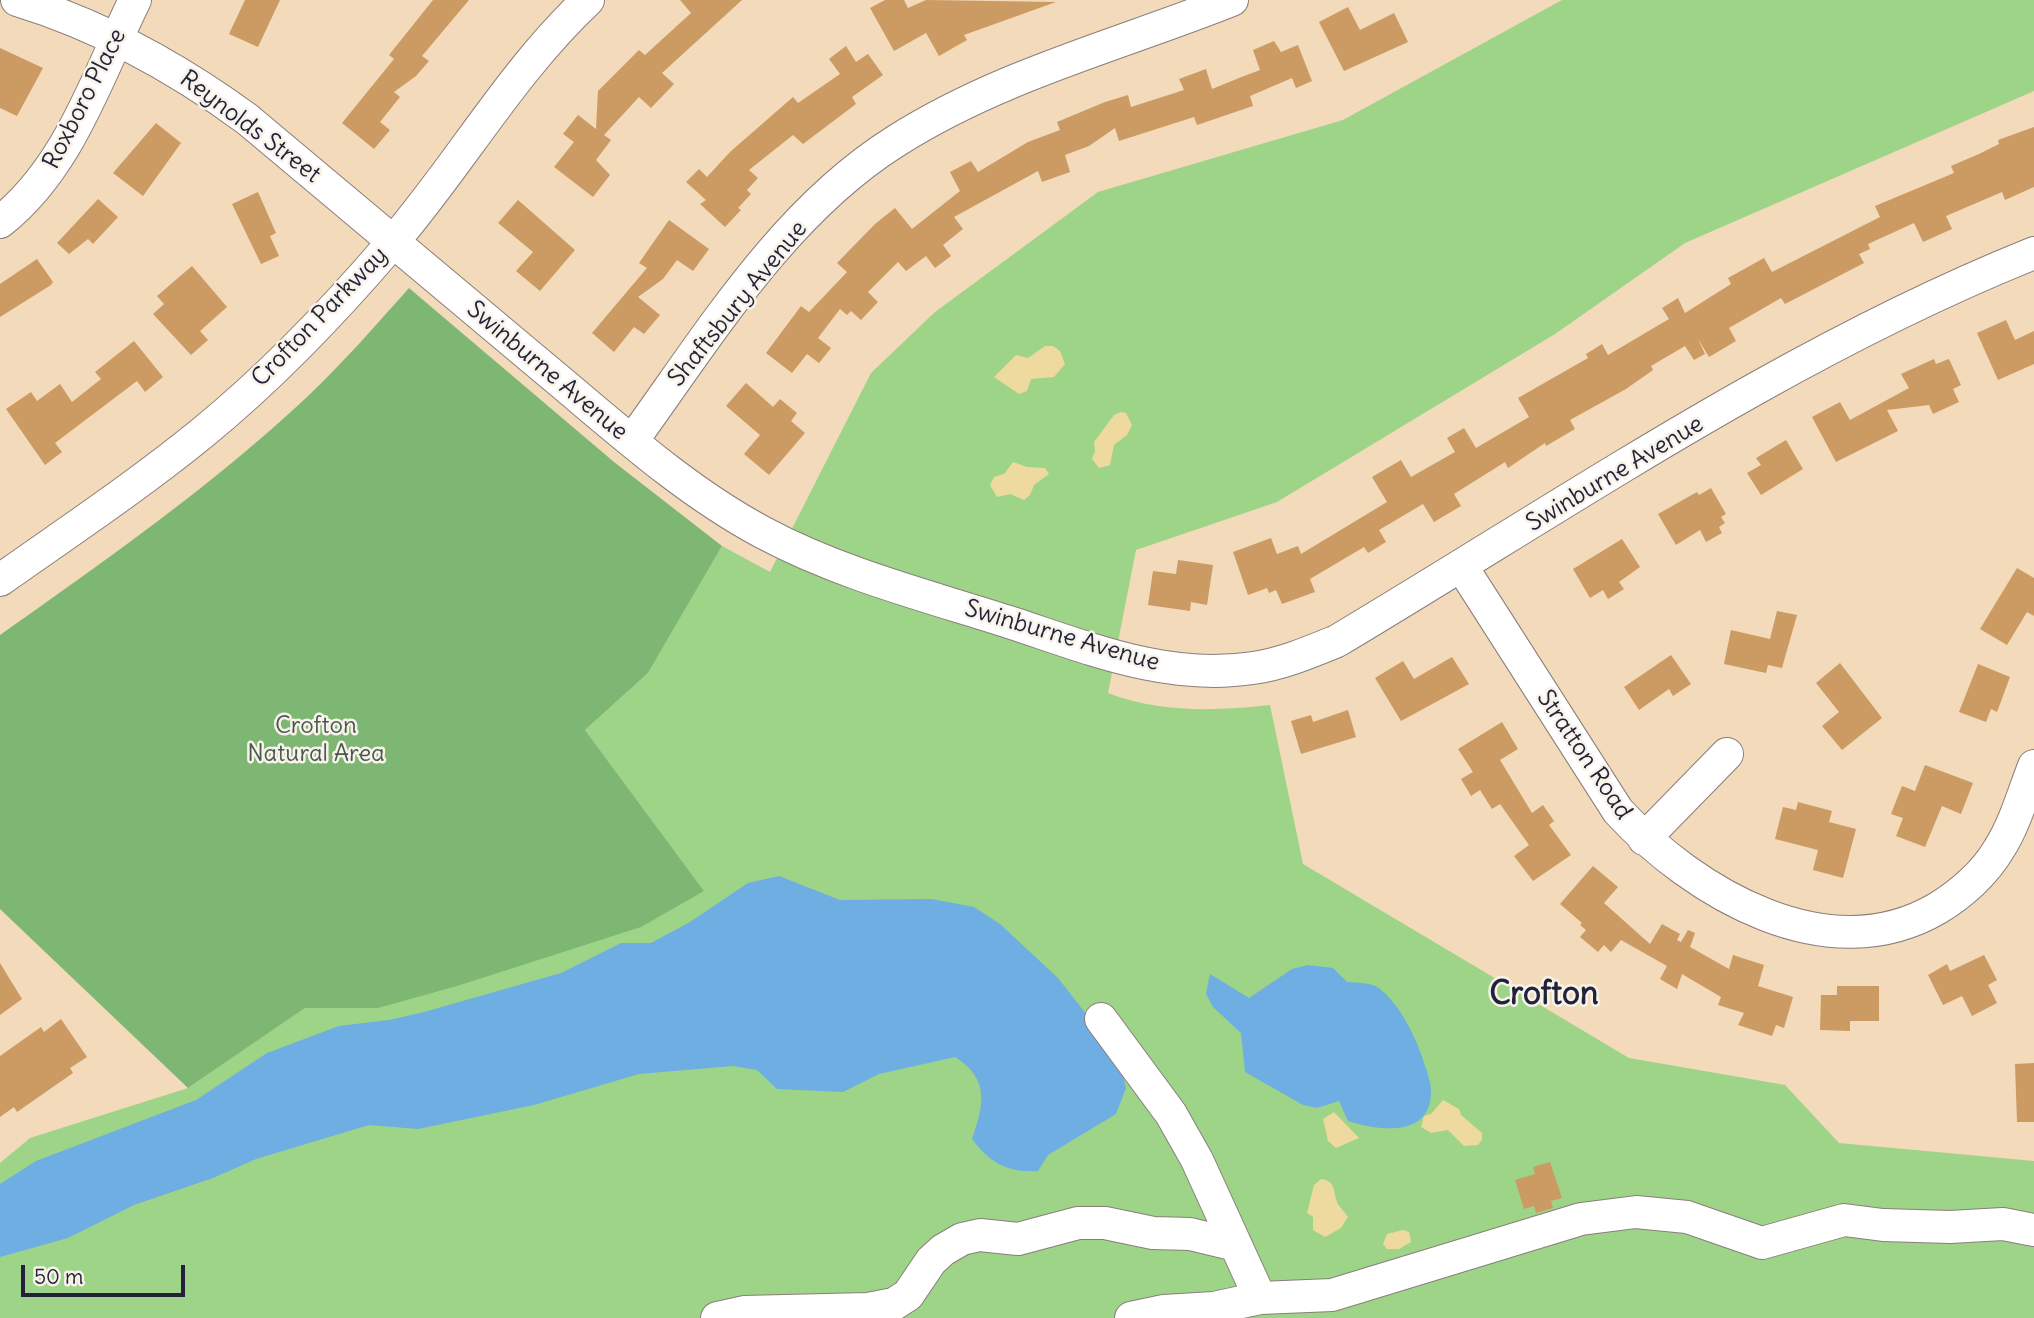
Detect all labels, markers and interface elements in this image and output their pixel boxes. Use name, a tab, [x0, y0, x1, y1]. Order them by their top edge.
street label: Roxboro Place	[37, 24, 133, 174]
street label: Reynolds Street	[174, 65, 326, 189]
street label: Shaftsbury Avenue	[662, 215, 814, 393]
street label: Crofton Parkway	[246, 241, 394, 393]
street label: Swinburne Avenue	[461, 295, 633, 447]
street label: Swinburne Avenue	[1521, 410, 1709, 538]
street label: Swinburne Avenue	[961, 594, 1163, 678]
street label: Stratton Road	[1530, 685, 1638, 825]
park label: Crofton Natural Area	[247, 712, 385, 768]
district label: Crofton	[1489, 976, 1599, 1014]
scale bar	[24, 1252, 189, 1296]
text: 50 m	[34, 1263, 83, 1290]

